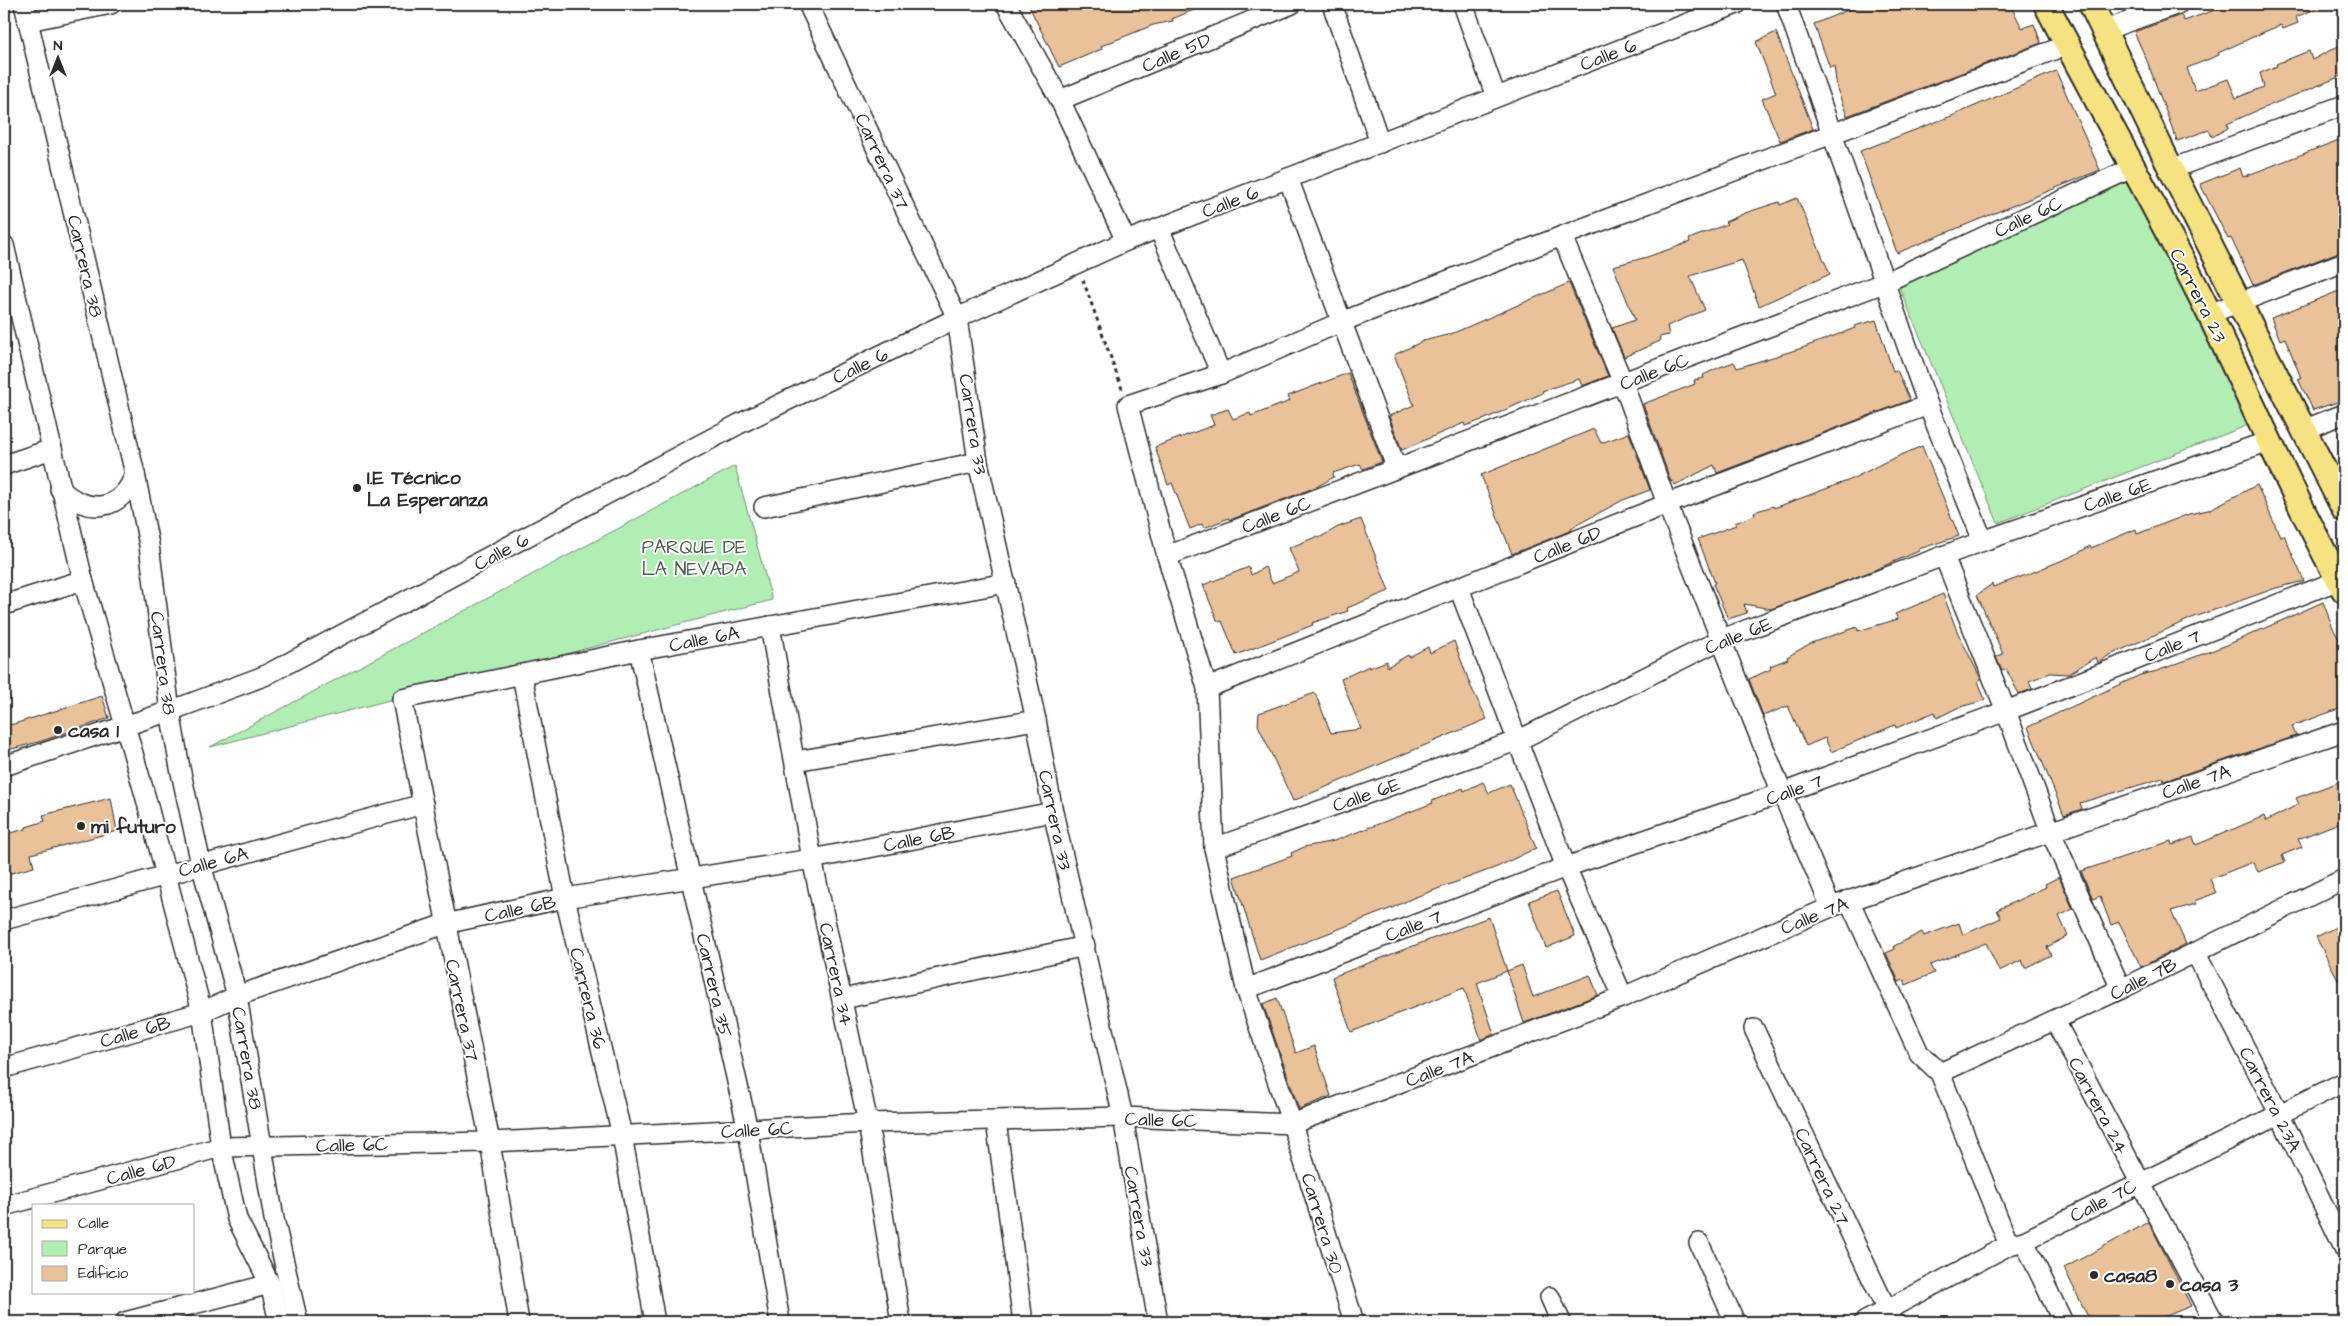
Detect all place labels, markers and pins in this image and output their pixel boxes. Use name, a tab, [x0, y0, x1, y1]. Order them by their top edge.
place label: I.E Técnico La Esperanza	[367, 465, 488, 514]
marker: I.E Técnico La Esperanza	[351, 482, 363, 494]
place label: casa 1	[68, 718, 120, 745]
marker: casa 1	[52, 724, 64, 736]
place label: mi futuro	[91, 814, 176, 841]
marker: mi futuro	[75, 820, 87, 832]
place label: casa8	[2104, 1263, 2158, 1290]
marker: casa8	[2088, 1269, 2100, 1281]
place label: casa 3	[2180, 1272, 2239, 1299]
marker: casa 3	[2164, 1278, 2176, 1290]

